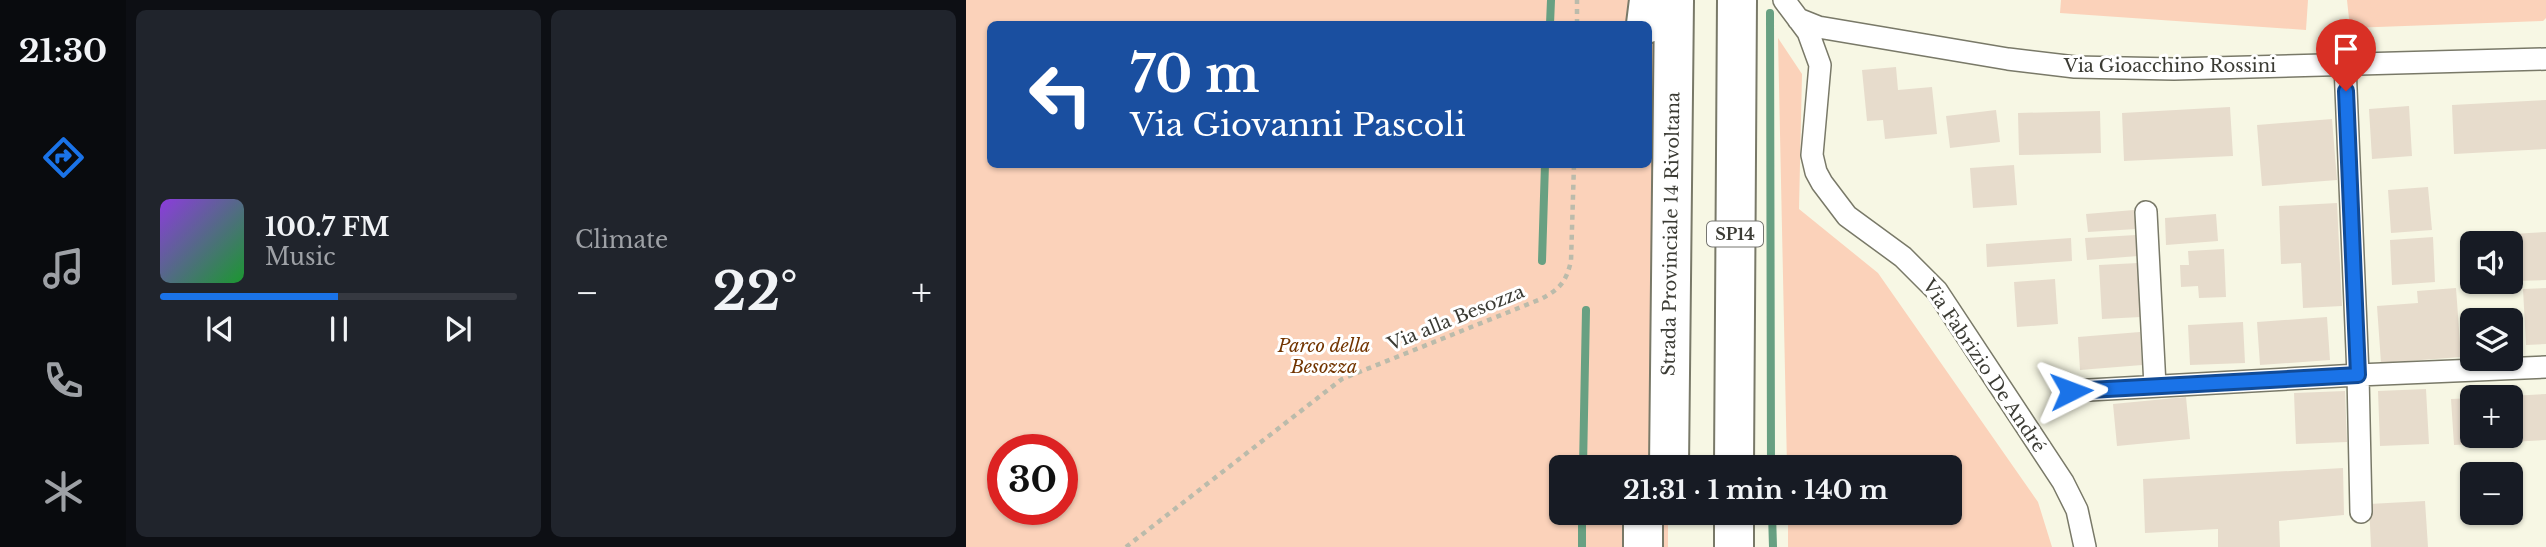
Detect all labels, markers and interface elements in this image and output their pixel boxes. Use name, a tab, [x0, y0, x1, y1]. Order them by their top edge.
pin	[2316, 19, 2376, 91]
icon: arrive	[2327, 30, 2365, 68]
text: 21:30	[19, 31, 107, 71]
text: 70 m	[1130, 44, 1260, 105]
icon: left	[1015, 49, 1106, 140]
street label: Via Gioacchino Rossini	[2063, 55, 2276, 77]
street label: Strada Provinciale 14 Rivoltana	[1658, 92, 1684, 376]
text: Via Giovanni Pascoli	[1130, 105, 1466, 145]
icon: directions	[39, 133, 88, 182]
text: 100.7 FM	[265, 211, 390, 243]
road number: SP14	[1707, 222, 1763, 246]
text: Climate	[575, 226, 668, 254]
map controls	[2460, 231, 2523, 525]
button: sound	[2460, 231, 2523, 294]
text: Music	[265, 243, 336, 271]
icon: music	[39, 244, 88, 293]
text: 22°	[713, 260, 798, 324]
text: −	[575, 269, 599, 316]
text: +	[911, 269, 932, 316]
street label: Via Fabrizio De André	[1917, 275, 2050, 457]
street label: Via alla Besozza	[1383, 281, 1528, 356]
button: layers	[2460, 308, 2523, 371]
icon: previous	[201, 310, 239, 348]
icon: pause	[320, 310, 358, 348]
icon: next	[439, 310, 477, 348]
park label: Parco della Besozza	[1277, 335, 1370, 378]
position arrow	[2034, 354, 2108, 428]
icon: phone	[39, 356, 88, 405]
button: +	[2460, 385, 2523, 448]
speed limit sign: 30	[987, 434, 1078, 525]
button: −	[2460, 462, 2523, 525]
icon: climate	[39, 467, 88, 516]
text: 21:31 · 1 min · 140 m	[1623, 474, 1888, 506]

